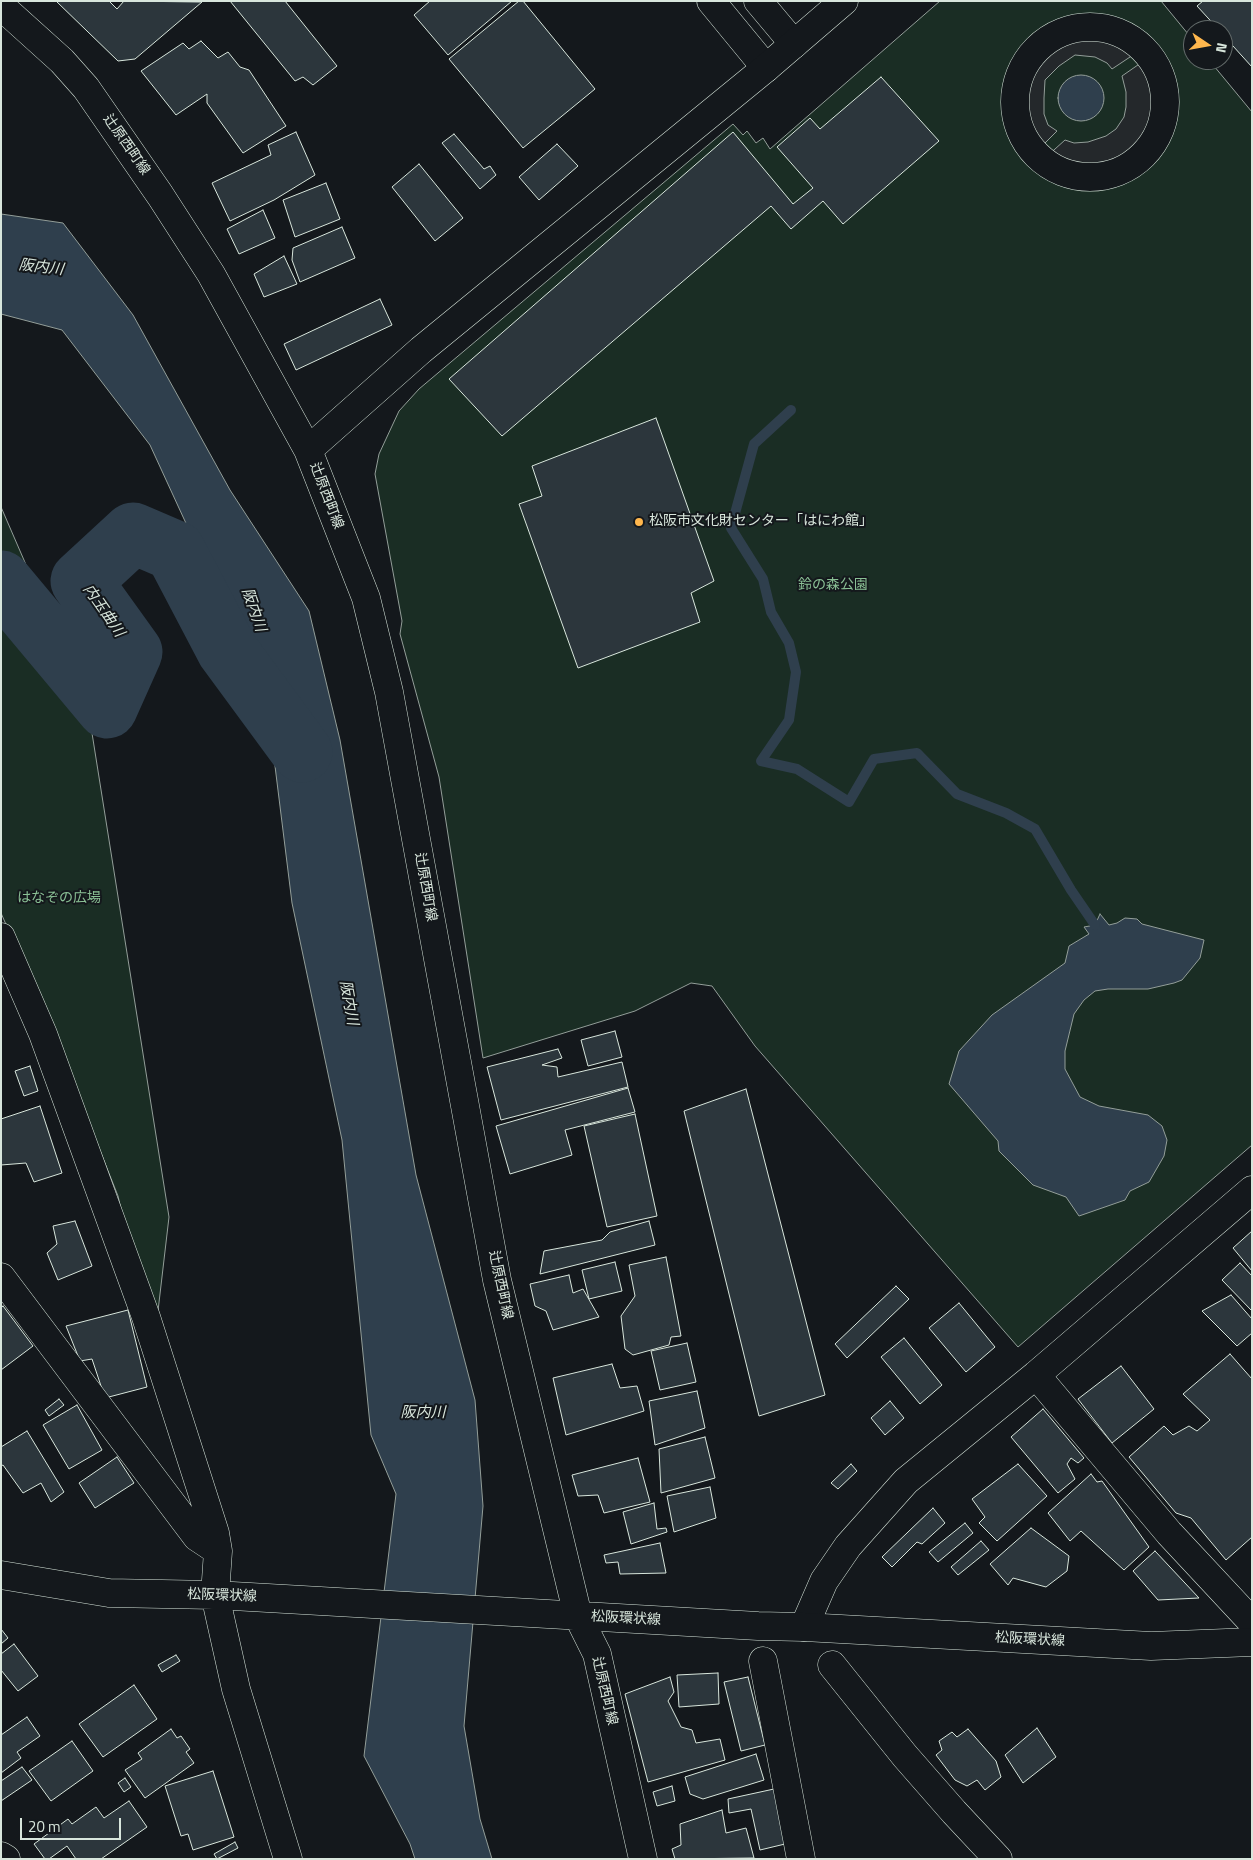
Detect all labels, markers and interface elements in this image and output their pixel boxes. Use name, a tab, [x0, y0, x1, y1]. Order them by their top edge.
north arrow	[1183, 20, 1233, 70]
text: N	[1211, 41, 1233, 55]
street label: 辻原西町線	[99, 112, 153, 178]
water label: 阪内川	[18, 256, 64, 280]
street label: 辻原西町線	[306, 460, 346, 532]
place label: 松阪市文化財センター「はにわ館」	[649, 514, 873, 530]
marker: 松阪市文化財センター「はにわ館」	[633, 516, 645, 528]
park label: 鈴の森公園	[798, 578, 868, 594]
water label: 内玉曲川	[78, 581, 128, 641]
water label: 阪内川	[237, 586, 269, 634]
street label: 辻原西町線	[411, 851, 439, 923]
park label: はなぞの広場	[17, 891, 101, 907]
water label: 阪内川	[335, 979, 361, 1027]
street label: 辻原西町線	[485, 1249, 515, 1321]
water label: 阪内川	[401, 1404, 445, 1422]
street label: 松阪環状線	[187, 1586, 257, 1606]
street label: 松阪環状線	[591, 1609, 661, 1629]
street label: 松阪環状線	[995, 1630, 1065, 1650]
street label: 辻原西町線	[588, 1655, 620, 1727]
scale bar	[22, 1808, 124, 1840]
text: 20 m	[28, 1815, 61, 1838]

